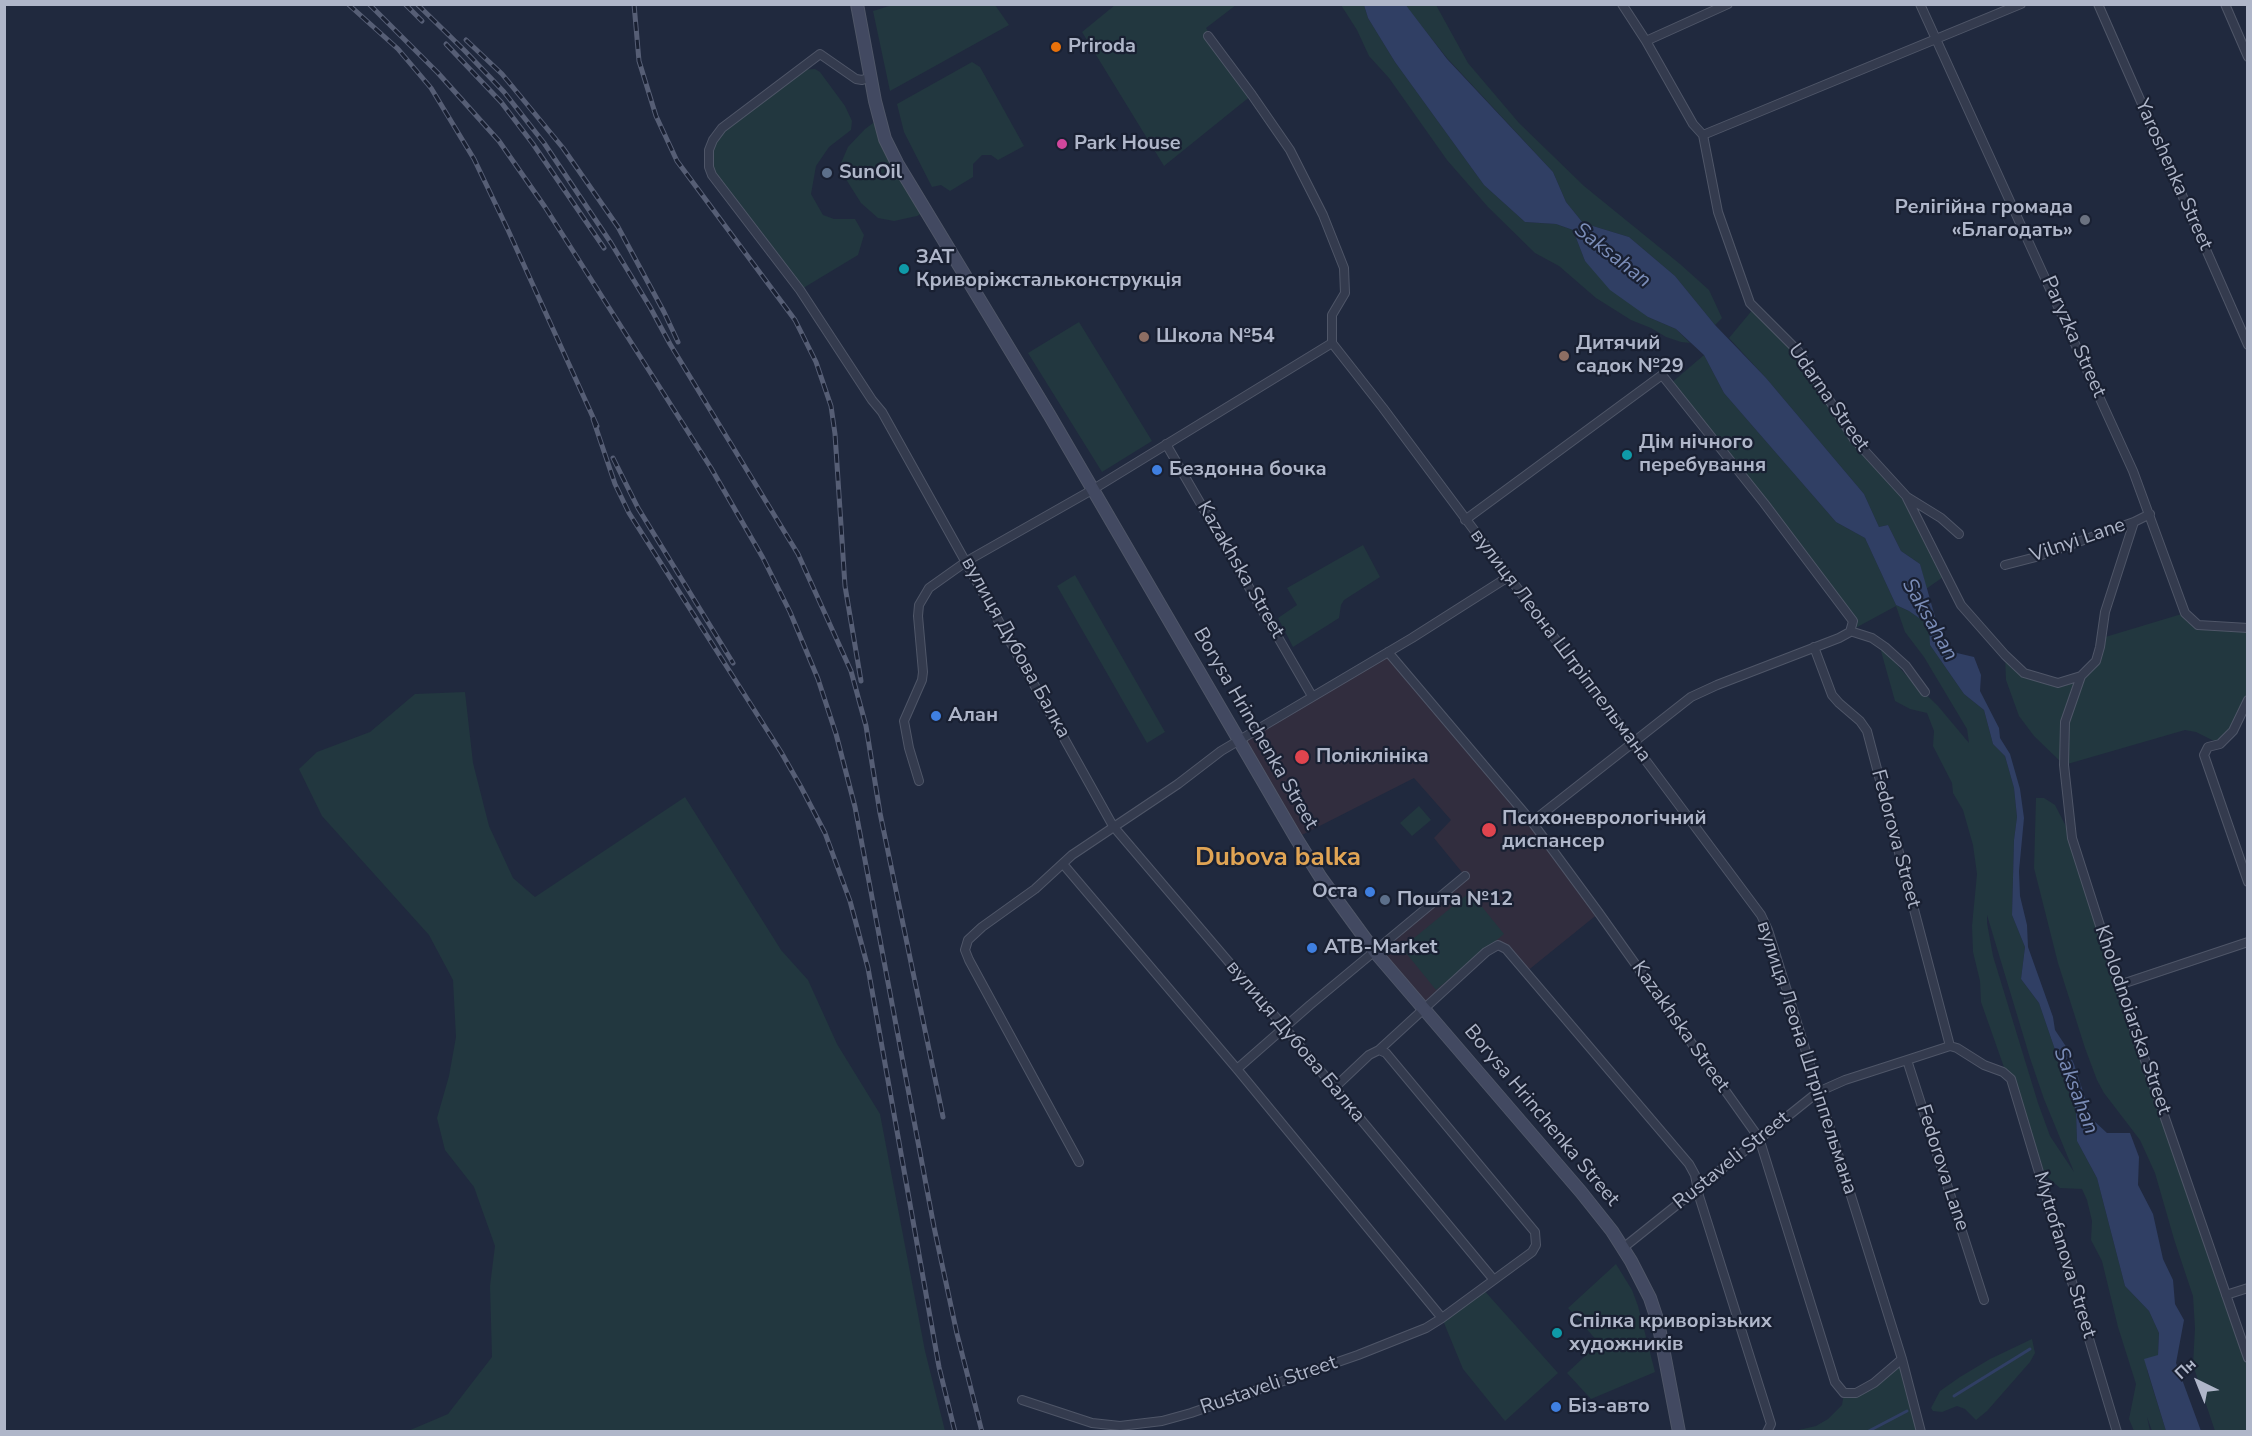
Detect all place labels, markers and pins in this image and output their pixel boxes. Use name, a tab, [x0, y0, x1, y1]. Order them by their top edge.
place label: Priroda	[1068, 35, 1136, 59]
marker: Priroda	[1049, 40, 1063, 54]
place label: Park House	[1074, 132, 1181, 156]
marker: Park House	[1055, 137, 1069, 151]
place label: SunOil	[839, 161, 902, 185]
marker: SunOil	[820, 166, 834, 180]
place label: Релігійна громада «Благодать»	[1895, 196, 2073, 243]
marker: Релігійна громада «Благодать»	[2078, 213, 2092, 227]
place label: ЗАТ Криворіжстальконструкція	[916, 246, 1182, 293]
marker: ЗАТ Криворіжстальконструкція	[897, 262, 911, 276]
place label: Школа №54	[1156, 325, 1275, 349]
marker: Школа №54	[1137, 330, 1151, 344]
place label: Дитячий садок №29	[1576, 332, 1684, 379]
marker: Дитячий садок №29	[1557, 349, 1571, 363]
place label: Дім нічного перебування	[1639, 431, 1766, 478]
marker: Дім нічного перебування	[1620, 448, 1634, 462]
place label: Бездонна бочка	[1169, 458, 1327, 482]
marker: Бездонна бочка	[1150, 463, 1164, 477]
place label: Алан	[948, 704, 998, 728]
marker: Алан	[929, 709, 943, 723]
place label: Поліклініка	[1316, 745, 1429, 769]
marker: Поліклініка	[1293, 748, 1311, 766]
place label: Психоневрологічний диспансер	[1502, 807, 1707, 854]
marker: Психоневрологічний диспансер	[1480, 821, 1498, 839]
place label: Оста	[1312, 880, 1358, 904]
marker: Оста	[1363, 885, 1377, 899]
place label: Пошта №12	[1397, 888, 1513, 912]
marker: Пошта №12	[1378, 893, 1392, 907]
place label: ATB-Market	[1324, 936, 1437, 960]
marker: ATB-Market	[1305, 941, 1319, 955]
place label: Спілка криворізьких художників	[1569, 1310, 1772, 1357]
marker: Спілка криворізьких художників	[1550, 1326, 1564, 1340]
place label: Біз-авто	[1568, 1395, 1650, 1419]
marker: Біз-авто	[1549, 1400, 1563, 1414]

